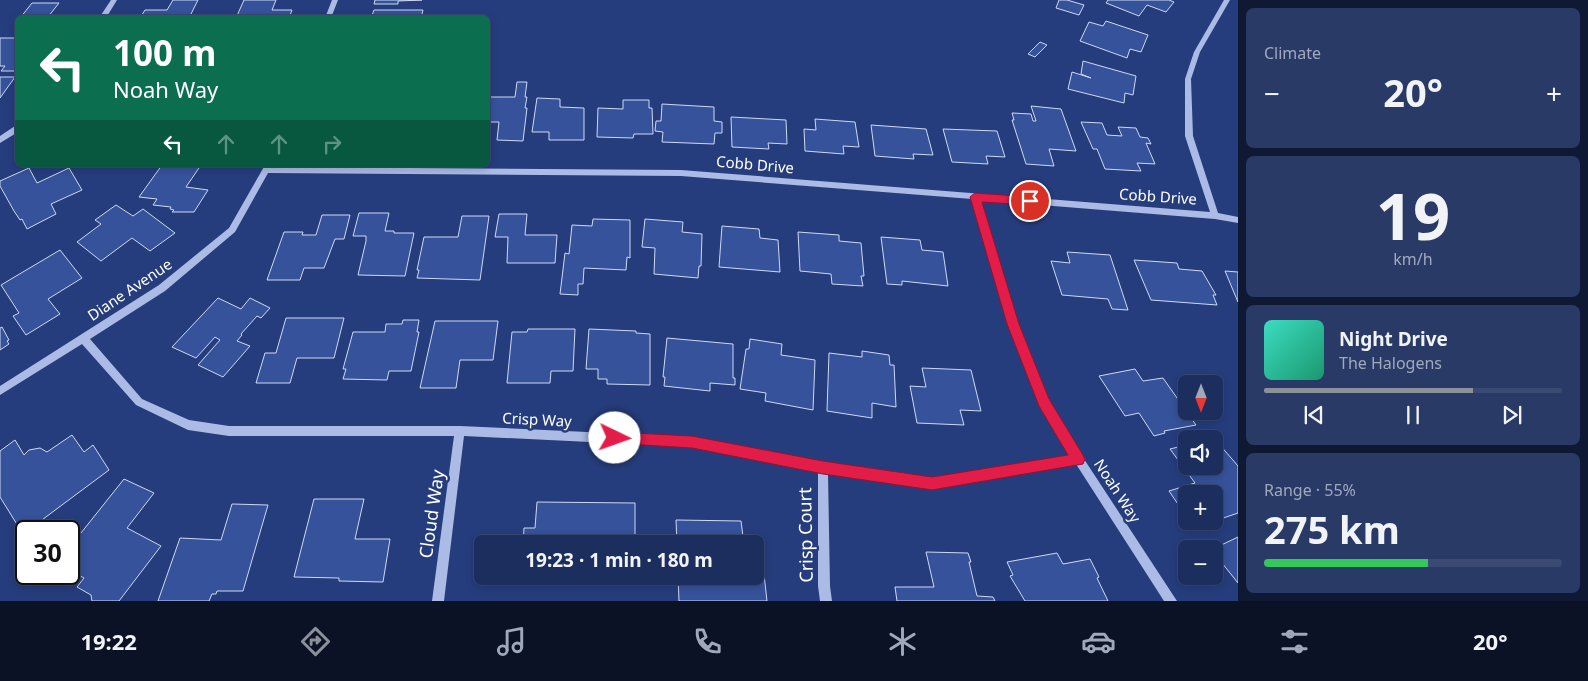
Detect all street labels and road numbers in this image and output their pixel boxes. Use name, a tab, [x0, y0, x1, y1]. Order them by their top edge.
street label: Cobb Drive	[715, 151, 795, 177]
street label: Cobb Drive	[1118, 183, 1198, 209]
street label: Diane Avenue	[83, 254, 175, 325]
street label: Crisp Way	[502, 407, 573, 431]
street label: Noah Way	[1090, 455, 1146, 526]
street label: Cloud Way	[413, 467, 449, 560]
street label: Crisp Court	[792, 487, 818, 583]

